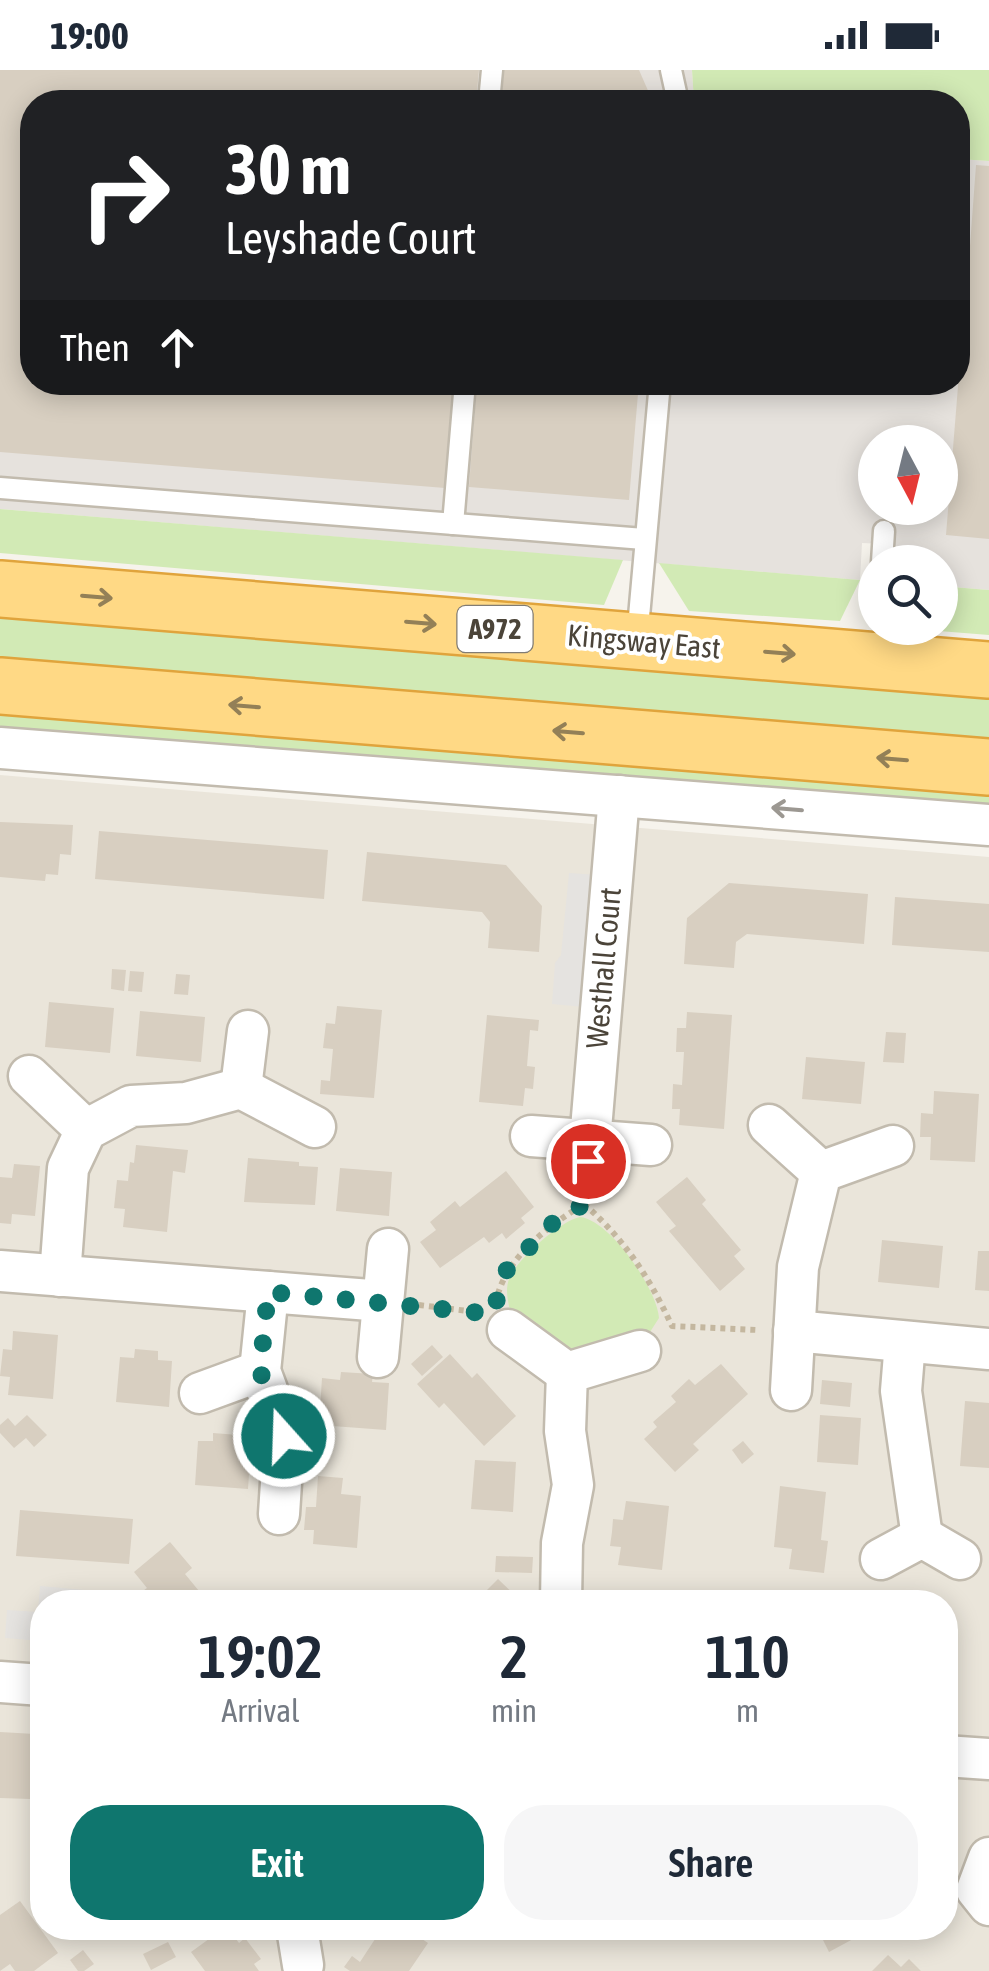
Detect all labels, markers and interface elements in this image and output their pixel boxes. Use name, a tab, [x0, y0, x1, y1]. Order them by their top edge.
text: 19:00	[50, 14, 129, 57]
text: 30 m	[225, 129, 351, 209]
icon: right	[60, 130, 190, 260]
text: Leyshade Court	[225, 212, 476, 264]
icon: ahead	[150, 320, 205, 375]
text: Then	[60, 326, 130, 369]
north arrow	[858, 425, 958, 525]
map controls	[858, 425, 958, 645]
button: search	[858, 545, 958, 645]
one-way arrow	[81, 587, 113, 606]
road number: A972	[458, 606, 532, 652]
one-way arrow	[405, 614, 437, 633]
street label: Kingsway East	[566, 617, 722, 665]
one-way arrow	[763, 643, 795, 662]
one-way arrow	[228, 696, 261, 715]
one-way arrow	[552, 723, 584, 742]
one-way arrow	[876, 749, 908, 768]
one-way arrow	[772, 799, 804, 818]
street label: Westhall Court	[579, 886, 627, 1050]
pin	[546, 1119, 631, 1204]
icon: arrive	[561, 1134, 616, 1189]
position arrow	[232, 1384, 336, 1488]
text: 19:02	[198, 1622, 323, 1691]
text: 2	[500, 1622, 528, 1691]
text: 110	[705, 1622, 790, 1691]
text: Arrival	[221, 1692, 300, 1729]
text: min	[491, 1692, 537, 1729]
text: m	[736, 1692, 759, 1729]
button: Exit	[70, 1805, 484, 1920]
button: Share	[504, 1805, 918, 1920]

